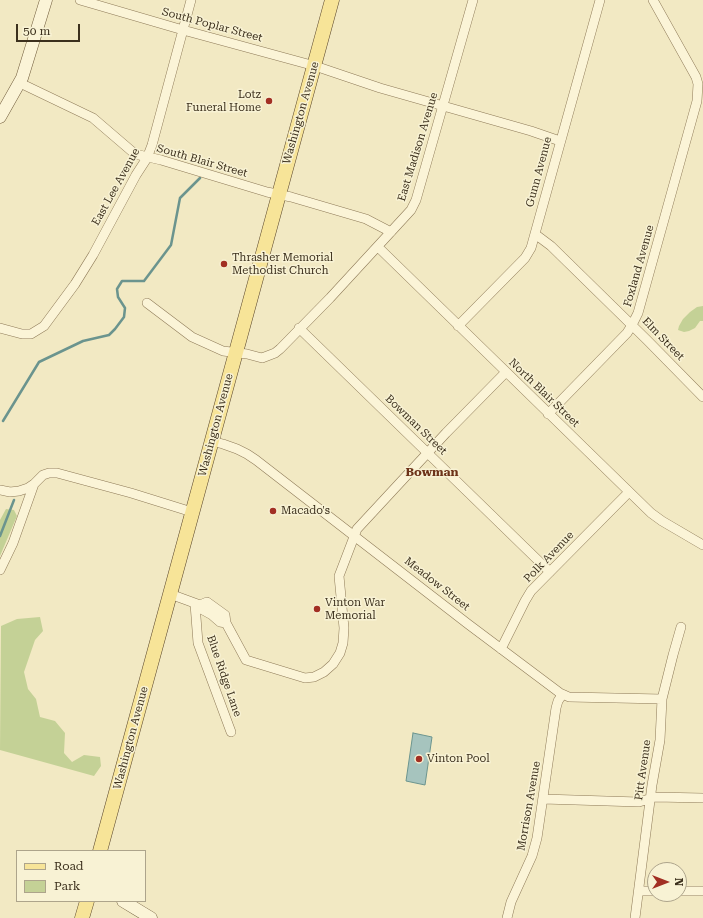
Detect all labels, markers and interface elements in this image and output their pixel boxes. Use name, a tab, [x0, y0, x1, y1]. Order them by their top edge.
street label: South Poplar Street	[160, 5, 264, 45]
scale bar	[18, 16, 82, 42]
text: 50 m	[23, 24, 50, 38]
street label: Washington Avenue	[280, 60, 322, 166]
place label: Lotz Funeral Home	[186, 88, 261, 114]
street label: East Madison Avenue	[395, 91, 441, 203]
marker: Lotz Funeral Home	[264, 96, 274, 106]
street label: Gunn Avenue	[523, 135, 555, 209]
street label: South Blair Street	[155, 142, 249, 180]
street label: East Lee Avenue	[89, 146, 143, 228]
street label: Foxland Avenue	[621, 223, 657, 309]
place label: Thrasher Memorial Methodist Church	[232, 251, 333, 277]
marker: Thrasher Memorial Methodist Church	[219, 259, 229, 269]
street label: Elm Street	[639, 315, 687, 363]
street label: North Blair Street	[506, 356, 582, 430]
street label: Washington Avenue	[196, 372, 236, 478]
street label: Bowman Street	[382, 392, 450, 458]
district label: Bowman	[405, 465, 459, 479]
place label: Macado's	[281, 504, 330, 518]
marker: Macado's	[268, 506, 278, 516]
street label: Polk Avenue	[521, 529, 577, 585]
street label: Meadow Street	[402, 554, 472, 614]
place label: Vinton War Memorial	[325, 596, 385, 622]
marker: Vinton War Memorial	[312, 604, 322, 614]
street label: Blue Ridge Lane	[204, 633, 244, 719]
street label: Washington Avenue	[111, 685, 151, 791]
street label: Pitt Avenue	[632, 739, 654, 801]
place label: Vinton Pool	[427, 752, 490, 766]
marker: Vinton Pool	[414, 754, 424, 764]
street label: Morrison Avenue	[515, 760, 543, 852]
legend	[16, 850, 146, 902]
text: Road	[54, 859, 83, 873]
north arrow	[647, 862, 687, 902]
text: N	[672, 878, 685, 886]
text: Park	[54, 879, 80, 893]

